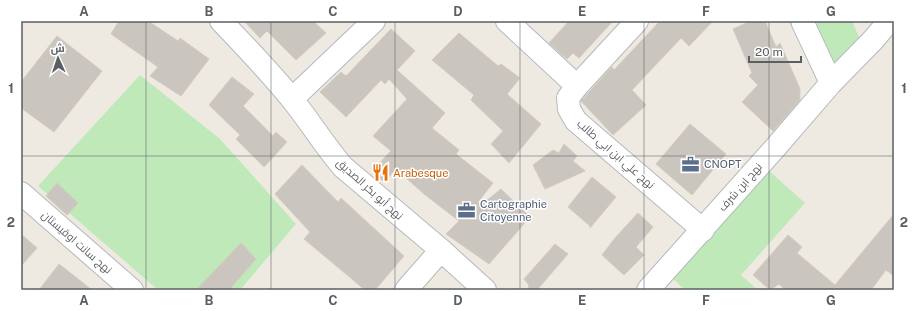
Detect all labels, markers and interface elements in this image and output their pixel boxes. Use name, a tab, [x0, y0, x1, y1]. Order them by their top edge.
text: A	[79, 4, 89, 19]
text: B	[205, 4, 214, 19]
text: C	[328, 4, 338, 19]
text: D	[453, 4, 463, 19]
text: E	[578, 4, 586, 19]
text: F	[702, 4, 710, 19]
text: G	[826, 4, 836, 19]
north arrow	[38, 38, 78, 78]
scale bar	[749, 38, 801, 64]
text: ش	[50, 42, 65, 55]
text: 20 m	[755, 45, 783, 59]
text: 1	[8, 81, 14, 96]
text: 1	[901, 81, 907, 96]
street label: نهج علي ابن ابي طالب	[573, 117, 657, 193]
office icon: CNOPT	[681, 154, 701, 174]
street label: نهج أبو بكر الصديق	[333, 155, 406, 223]
place label: CNOPT	[704, 158, 742, 170]
street label: نهج ابن شرف	[716, 161, 766, 215]
restaurant icon: Arabesque	[370, 163, 390, 183]
place label: Arabesque	[393, 167, 449, 179]
place label: Cartographie Citoyenne	[480, 198, 547, 223]
office icon: Cartographie Citoyenne	[457, 200, 477, 220]
street label: نهج سانت اوقيستان	[38, 208, 115, 277]
text: 2	[7, 215, 15, 230]
text: 2	[900, 215, 908, 230]
text: A	[79, 293, 89, 308]
text: B	[205, 293, 214, 308]
text: C	[328, 293, 338, 308]
text: D	[453, 293, 463, 308]
text: E	[578, 293, 586, 308]
text: F	[702, 293, 710, 308]
text: G	[826, 293, 836, 308]

